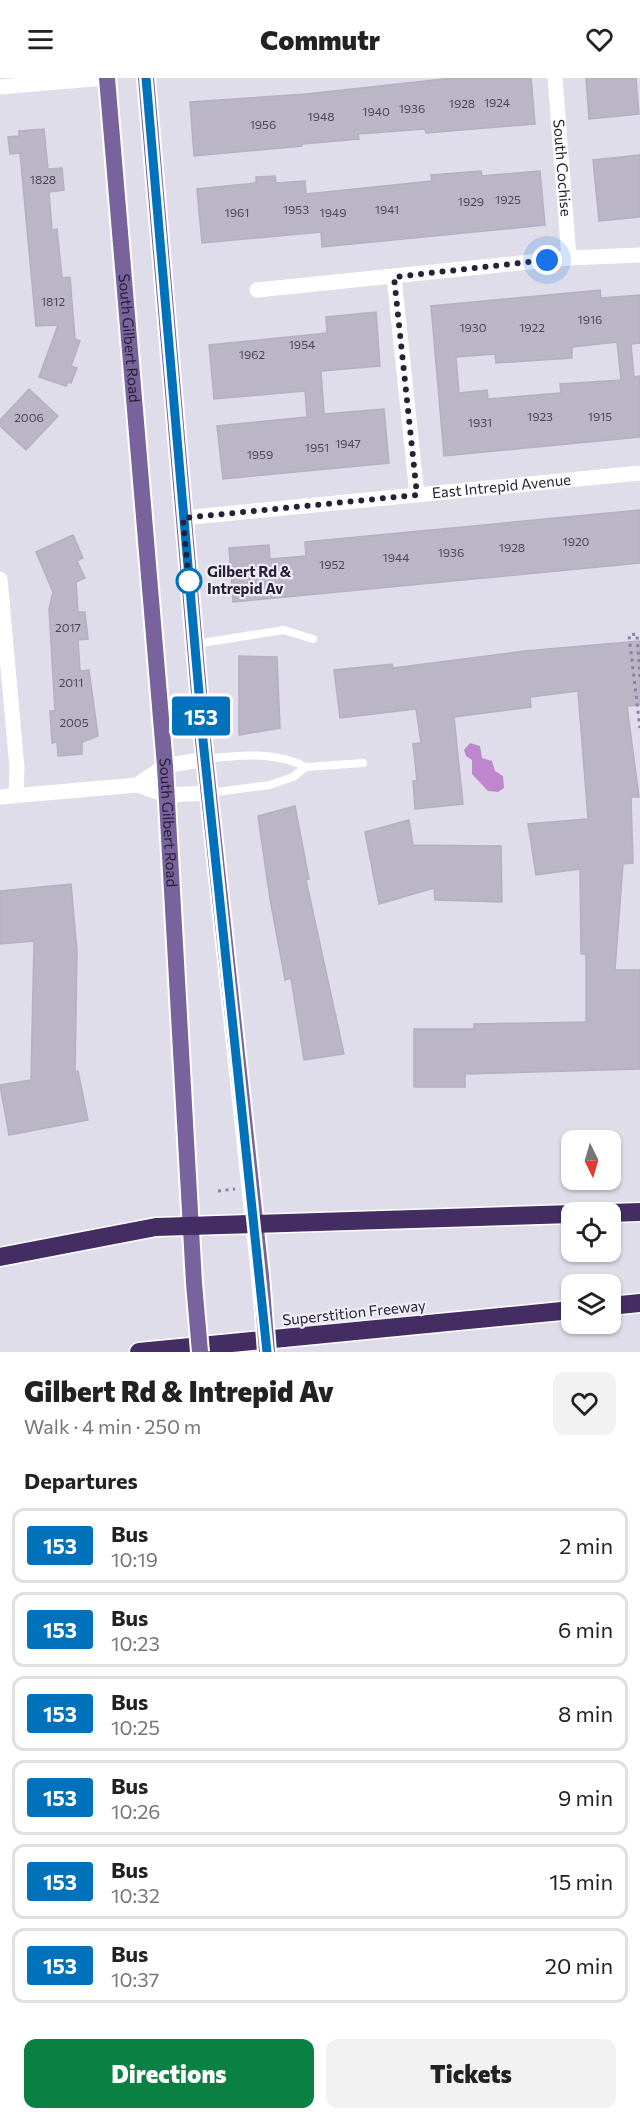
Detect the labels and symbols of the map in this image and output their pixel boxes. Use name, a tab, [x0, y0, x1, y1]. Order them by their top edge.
house number: 1924	[484, 95, 510, 109]
house number: 1928	[449, 96, 475, 110]
house number: 1936	[399, 101, 425, 115]
house number: 1940	[362, 104, 390, 118]
house number: 1948	[308, 109, 334, 123]
house number: 1956	[250, 117, 276, 131]
street label: South Cochise	[550, 118, 576, 217]
house number: 1828	[30, 172, 56, 186]
house number: 1925	[495, 192, 521, 206]
house number: 1929	[458, 194, 484, 208]
house number: 1953	[283, 202, 309, 216]
house number: 1941	[375, 202, 399, 216]
house number: 1961	[225, 205, 249, 219]
house number: 1949	[320, 205, 346, 219]
your location	[532, 245, 562, 275]
street label: South Gilbert Road	[116, 273, 144, 403]
house number: 1812	[41, 294, 65, 308]
house number: 1916	[578, 312, 602, 326]
house number: 1930	[459, 320, 487, 334]
house number: 1922	[519, 320, 545, 334]
house number: 1954	[289, 337, 315, 351]
house number: 1962	[239, 347, 266, 361]
house number: 1923	[527, 409, 553, 423]
house number: 1915	[588, 409, 612, 423]
house number: 2006	[14, 410, 44, 424]
house number: 1931	[468, 415, 492, 429]
house number: 1947	[335, 436, 361, 450]
house number: 1951	[305, 440, 329, 454]
house number: 1959	[247, 447, 273, 461]
street label: East Intrepid Avenue	[431, 470, 572, 501]
house number: 1920	[563, 534, 590, 548]
house number: 1928	[499, 540, 525, 554]
house number: 1936	[438, 545, 464, 559]
house number: 1944	[383, 550, 409, 564]
house number: 1952	[319, 557, 345, 571]
place label: Gilbert Rd & Intrepid Av	[207, 562, 292, 597]
marker: Gilbert Rd & Intrepid Av	[176, 568, 202, 594]
house number: 2017	[55, 620, 81, 634]
house number: 2011	[59, 675, 83, 689]
line badge: 153	[166, 696, 236, 736]
house number: 2005	[59, 715, 89, 729]
street label: South Gilbert Road	[156, 757, 182, 888]
north arrow	[561, 1130, 621, 1190]
street label: Superstition Freeway	[281, 1296, 427, 1328]

